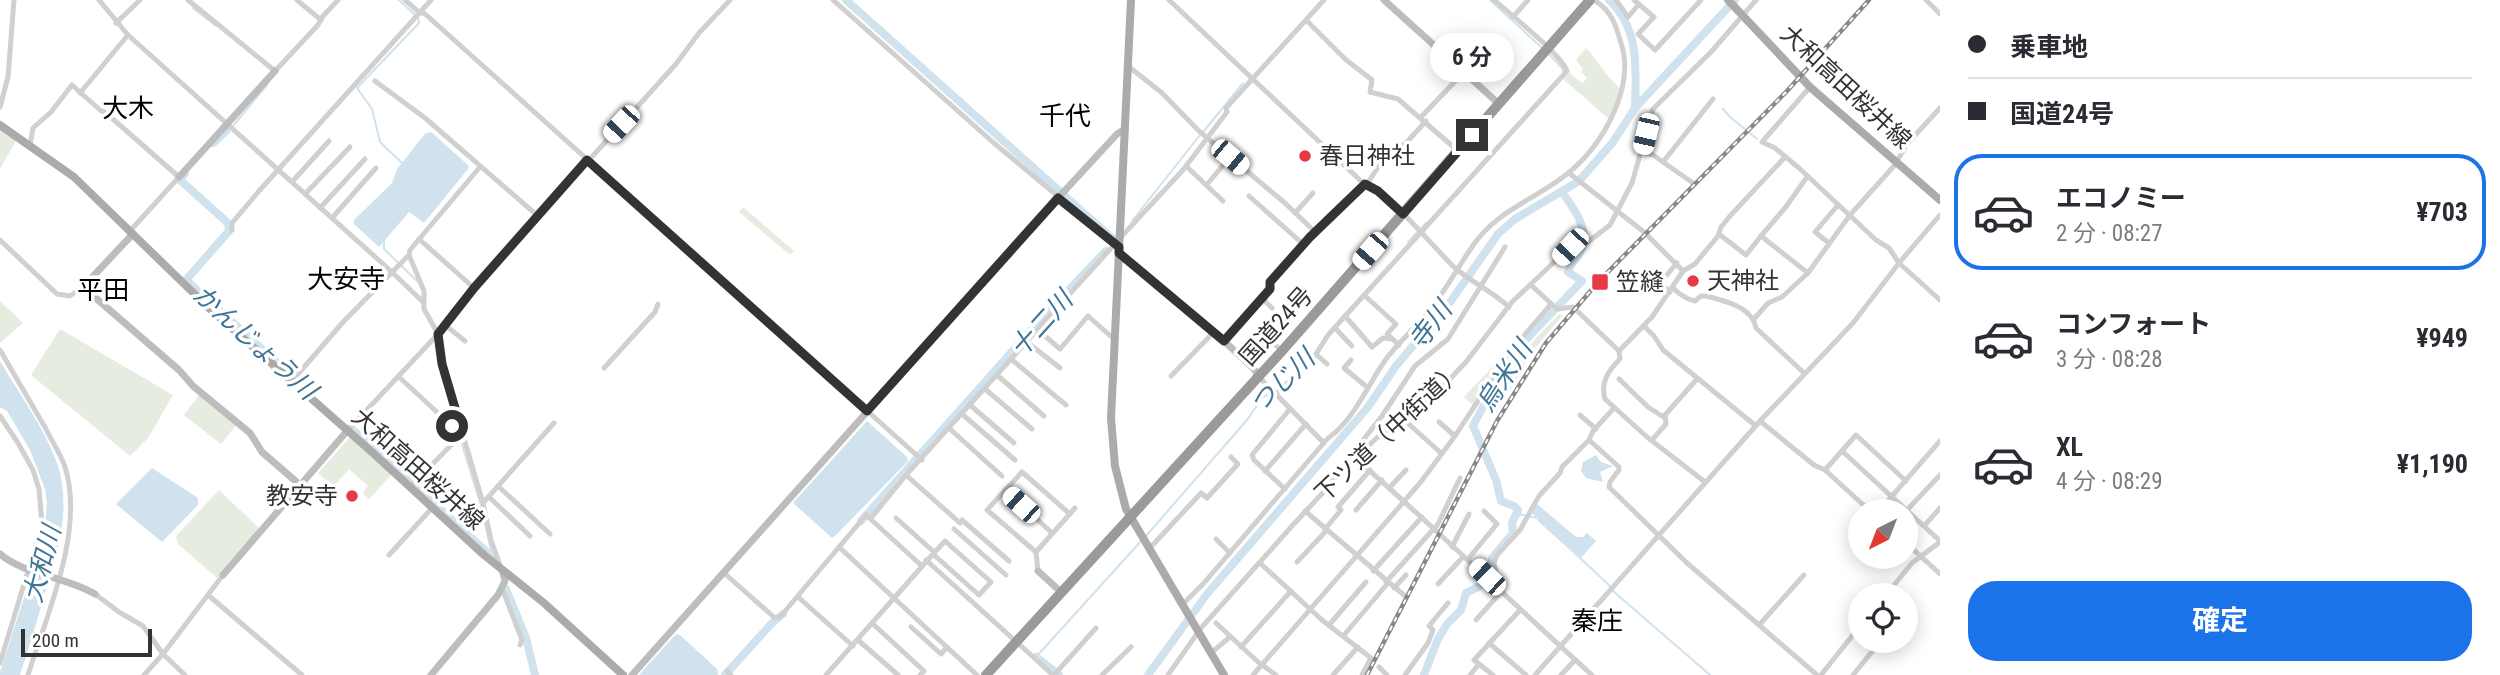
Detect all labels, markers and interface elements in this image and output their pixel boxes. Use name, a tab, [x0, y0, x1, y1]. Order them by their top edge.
street label: 大和高田桜井線	[1775, 19, 1917, 155]
text: 乗車地	[2010, 32, 2088, 62]
callout: 6 分	[1430, 33, 1514, 82]
text: 6 分	[1452, 44, 1492, 71]
district label: 大木	[102, 93, 154, 123]
text: 国道24号	[2010, 99, 2114, 129]
car	[599, 101, 644, 147]
district label: 千代	[1039, 101, 1091, 131]
car	[1632, 111, 1661, 157]
route end	[1456, 119, 1488, 151]
car	[1208, 135, 1253, 179]
place label: 春日神社	[1319, 142, 1415, 170]
marker: 春日神社	[1297, 148, 1313, 164]
icon: car	[1972, 181, 2035, 244]
text: エコノミー	[2056, 183, 2186, 213]
text: ¥703	[2416, 197, 2468, 227]
text: 2 分 · 08:27	[2056, 220, 2163, 247]
car	[1548, 224, 1593, 270]
car	[1349, 228, 1392, 274]
district label: 大安寺	[307, 264, 385, 294]
place label: 天神社	[1707, 267, 1779, 295]
place label: 笠縫	[1616, 268, 1664, 296]
marker: 笠縫	[1590, 272, 1610, 292]
marker: 天神社	[1685, 273, 1701, 289]
district label: 平田	[77, 275, 129, 305]
water label: かんじょう川	[187, 279, 325, 407]
street label: 国道24号	[1234, 281, 1318, 371]
water label: 十二川	[1004, 283, 1080, 363]
water label: 寺川	[1402, 293, 1459, 355]
icon: car	[1972, 307, 2035, 370]
text: コンフォート	[2056, 309, 2211, 339]
text: ¥949	[2416, 323, 2468, 353]
water label: 烏米川	[1470, 333, 1539, 417]
water label: つじ川	[1244, 341, 1323, 419]
text: 3 分 · 08:28	[2056, 346, 2163, 373]
street label: 下ツ道（中街道）	[1309, 356, 1469, 508]
street label: 大和高田桜井線	[346, 402, 490, 536]
route start	[436, 410, 468, 442]
text: XL	[2056, 432, 2083, 462]
icon: car	[1972, 433, 2035, 496]
text: ¥1,190	[2397, 449, 2468, 479]
text: 4 分 · 08:29	[2056, 468, 2163, 495]
place label: 教安寺	[266, 482, 338, 510]
car	[999, 483, 1044, 527]
marker: 教安寺	[344, 488, 360, 504]
north arrow	[1848, 499, 1918, 569]
map controls	[1848, 499, 1918, 653]
water label: 大和川	[17, 520, 67, 606]
car	[1465, 555, 1510, 599]
button: 確定	[1968, 581, 2472, 661]
button: locate	[1848, 583, 1918, 653]
district label: 秦庄	[1571, 606, 1623, 636]
scale bar	[21, 626, 152, 658]
text: 200 m	[32, 629, 79, 652]

